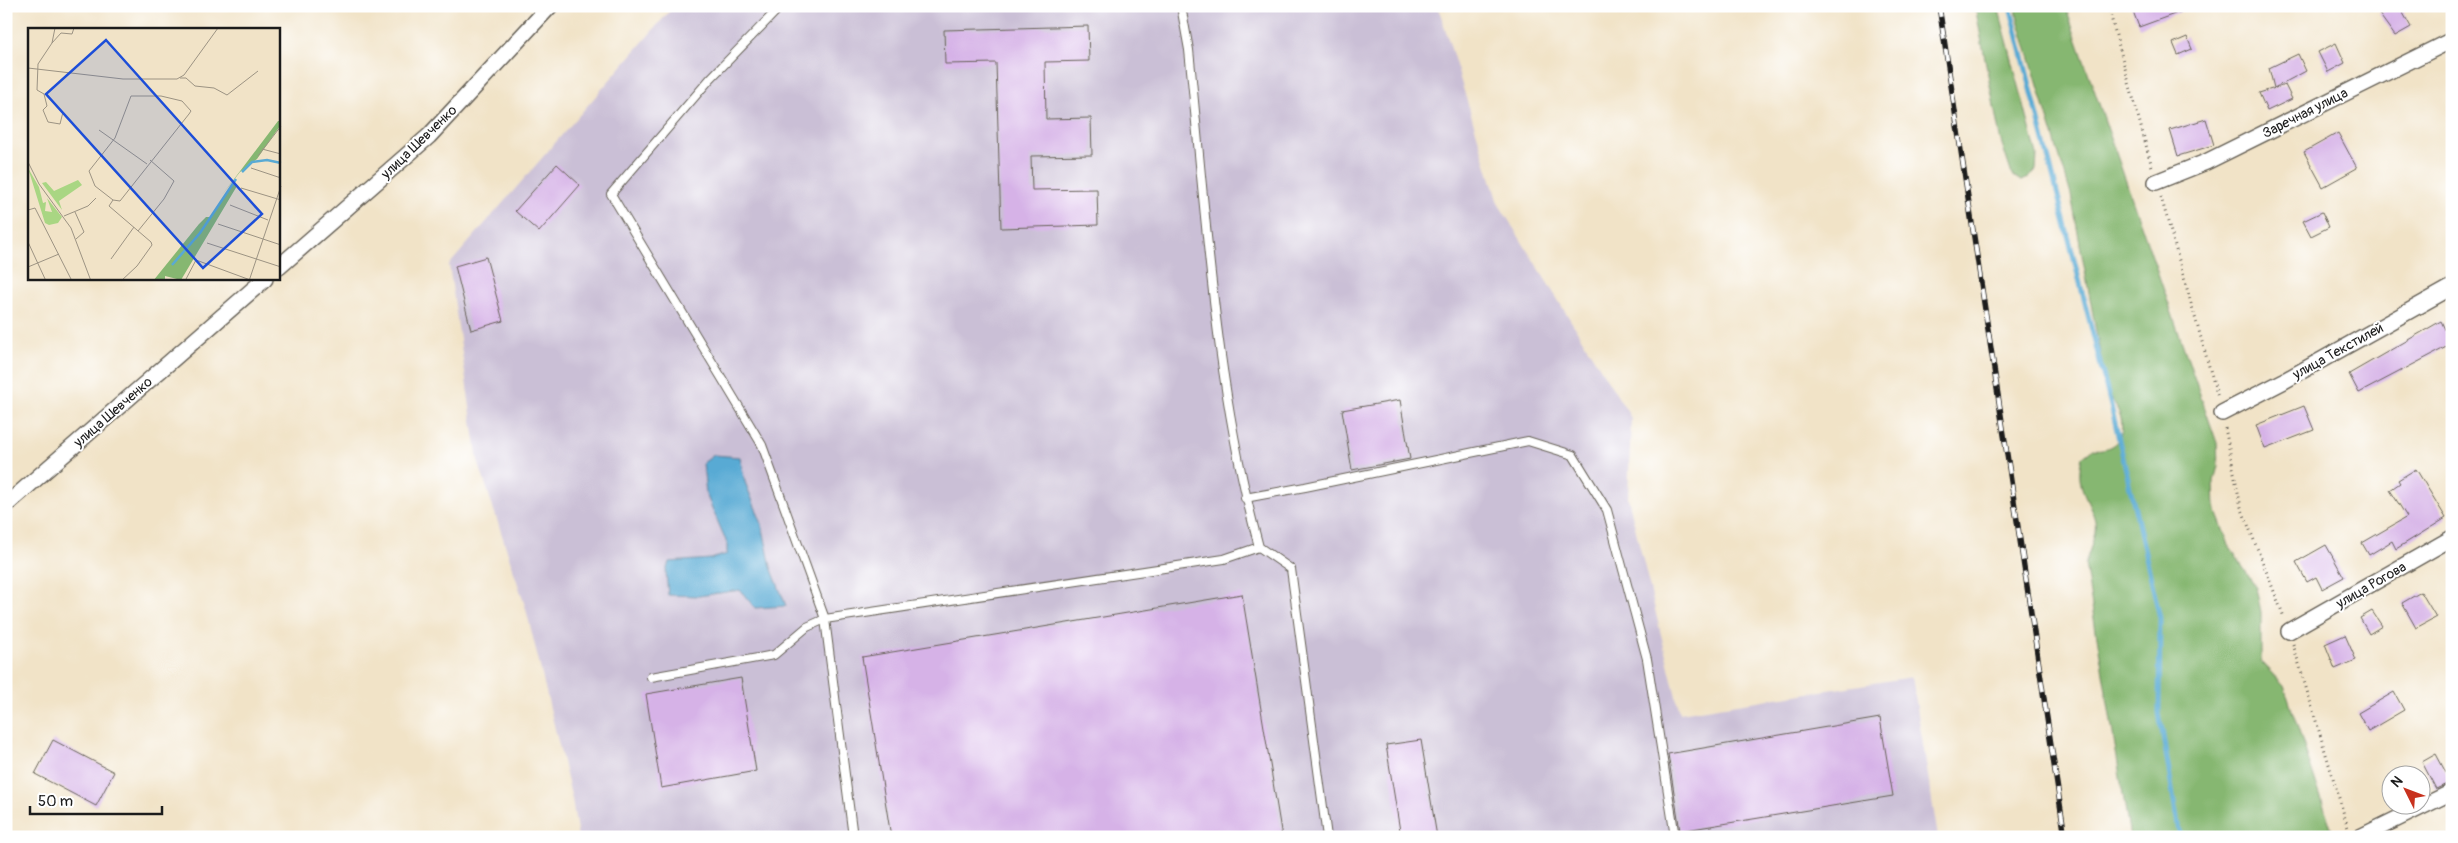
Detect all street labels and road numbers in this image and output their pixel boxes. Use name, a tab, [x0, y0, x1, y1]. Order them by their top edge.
street label: Заречная улица	[2260, 84, 2350, 142]
street label: улица Шевченко	[377, 101, 461, 183]
street label: улица Текстилей	[2289, 319, 2386, 383]
street label: улица Шевченко	[69, 373, 156, 451]
street label: улица Рогова	[2332, 558, 2409, 612]

